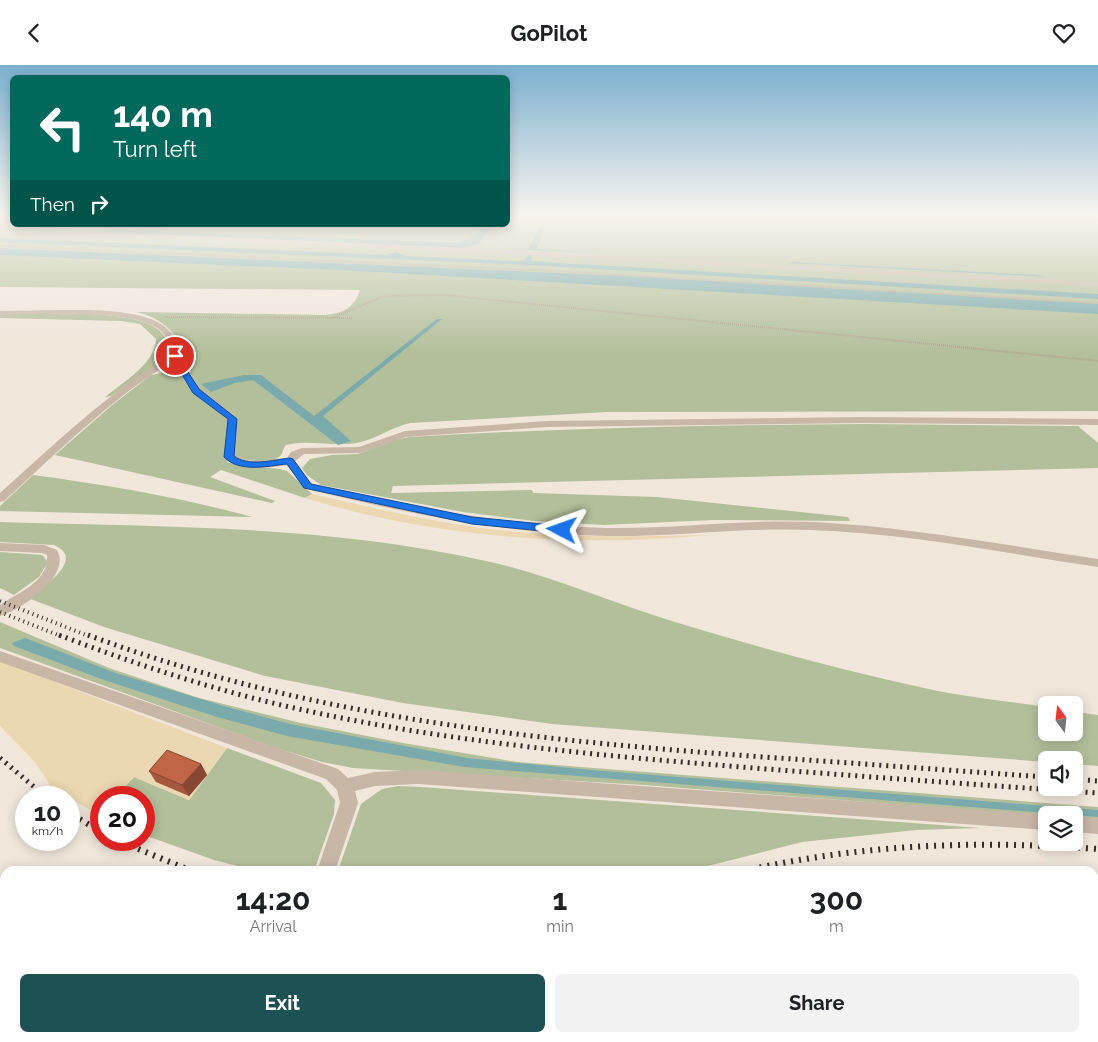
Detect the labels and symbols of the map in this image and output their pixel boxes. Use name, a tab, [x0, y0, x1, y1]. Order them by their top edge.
pin	[154, 335, 196, 377]
position arrow	[535, 503, 587, 555]
north arrow	[1038, 696, 1082, 741]
speed limit sign: 20	[90, 786, 155, 851]

